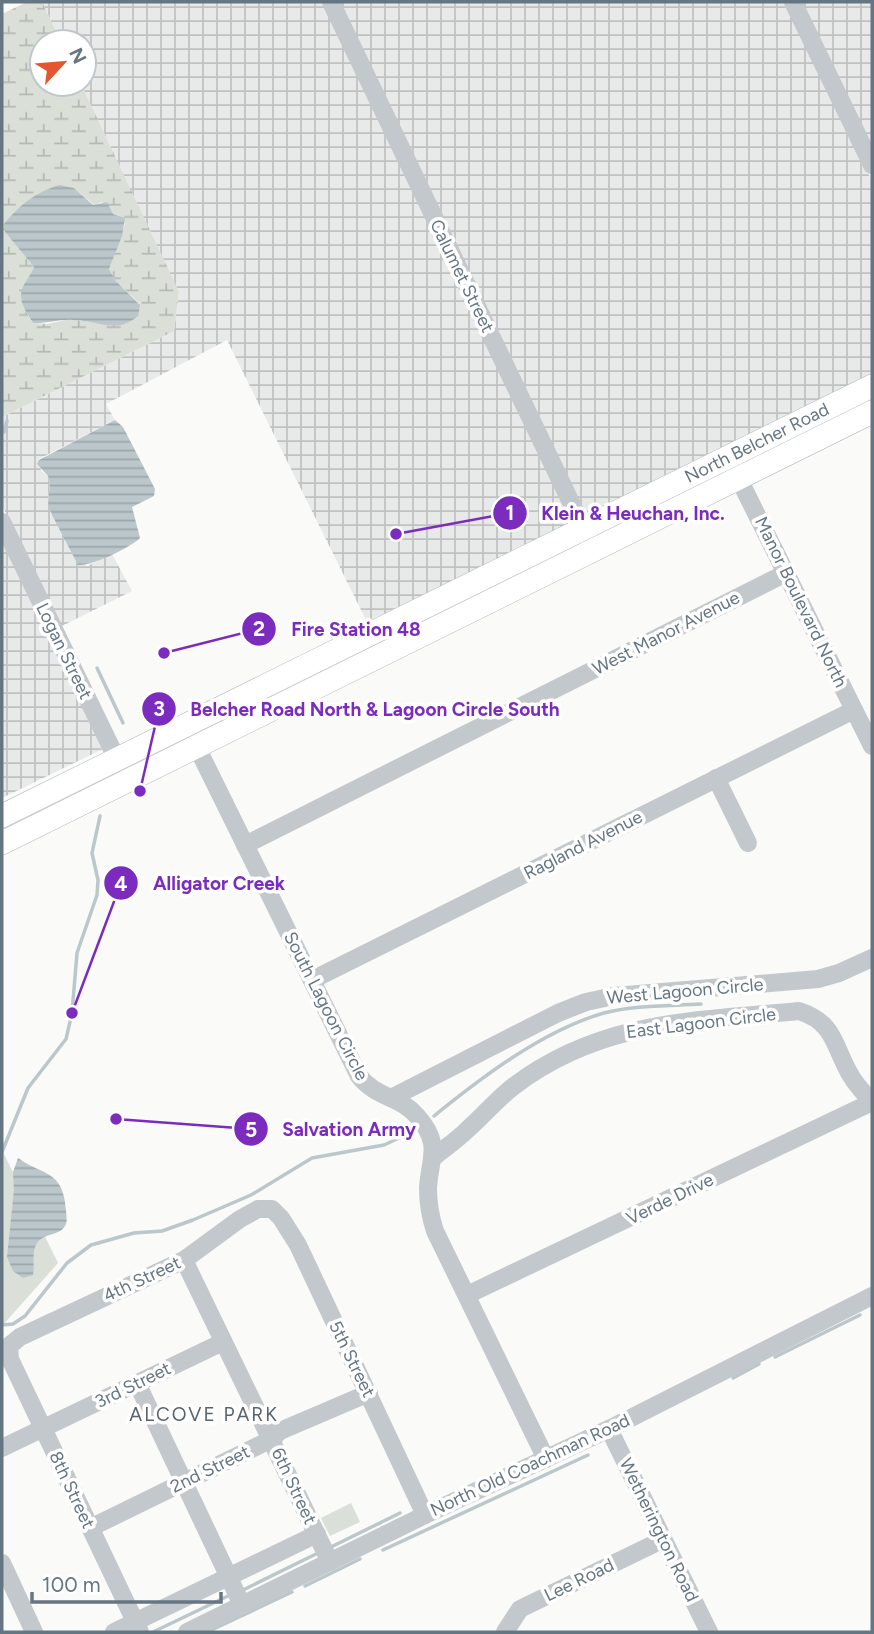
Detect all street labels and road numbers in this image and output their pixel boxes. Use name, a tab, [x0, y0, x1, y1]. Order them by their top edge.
street label: Calumet Street	[425, 216, 499, 336]
street label: North Belcher Road	[681, 398, 833, 488]
street label: Manor Boulevard North	[750, 513, 852, 691]
street label: West Manor Avenue	[589, 586, 743, 680]
street label: Logan Street	[31, 599, 97, 703]
street label: Ragland Avenue	[520, 806, 646, 884]
street label: South Lagoon Circle	[279, 928, 373, 1084]
street label: West Lagoon Circle	[606, 973, 764, 1009]
street label: East Lagoon Circle	[625, 1003, 777, 1043]
street label: Verde Drive	[623, 1168, 717, 1230]
street label: 4th Street	[100, 1251, 184, 1306]
street label: 5th Street	[324, 1317, 380, 1401]
street label: 3rd Street	[92, 1357, 175, 1413]
street label: North Old Coachman Road	[427, 1409, 633, 1521]
street label: 2nd Street	[167, 1440, 253, 1498]
street label: 6th Street	[267, 1444, 321, 1528]
street label: 8th Street	[45, 1448, 100, 1532]
street label: Wetherington Road	[615, 1455, 703, 1605]
street label: Lee Road	[541, 1554, 617, 1606]

